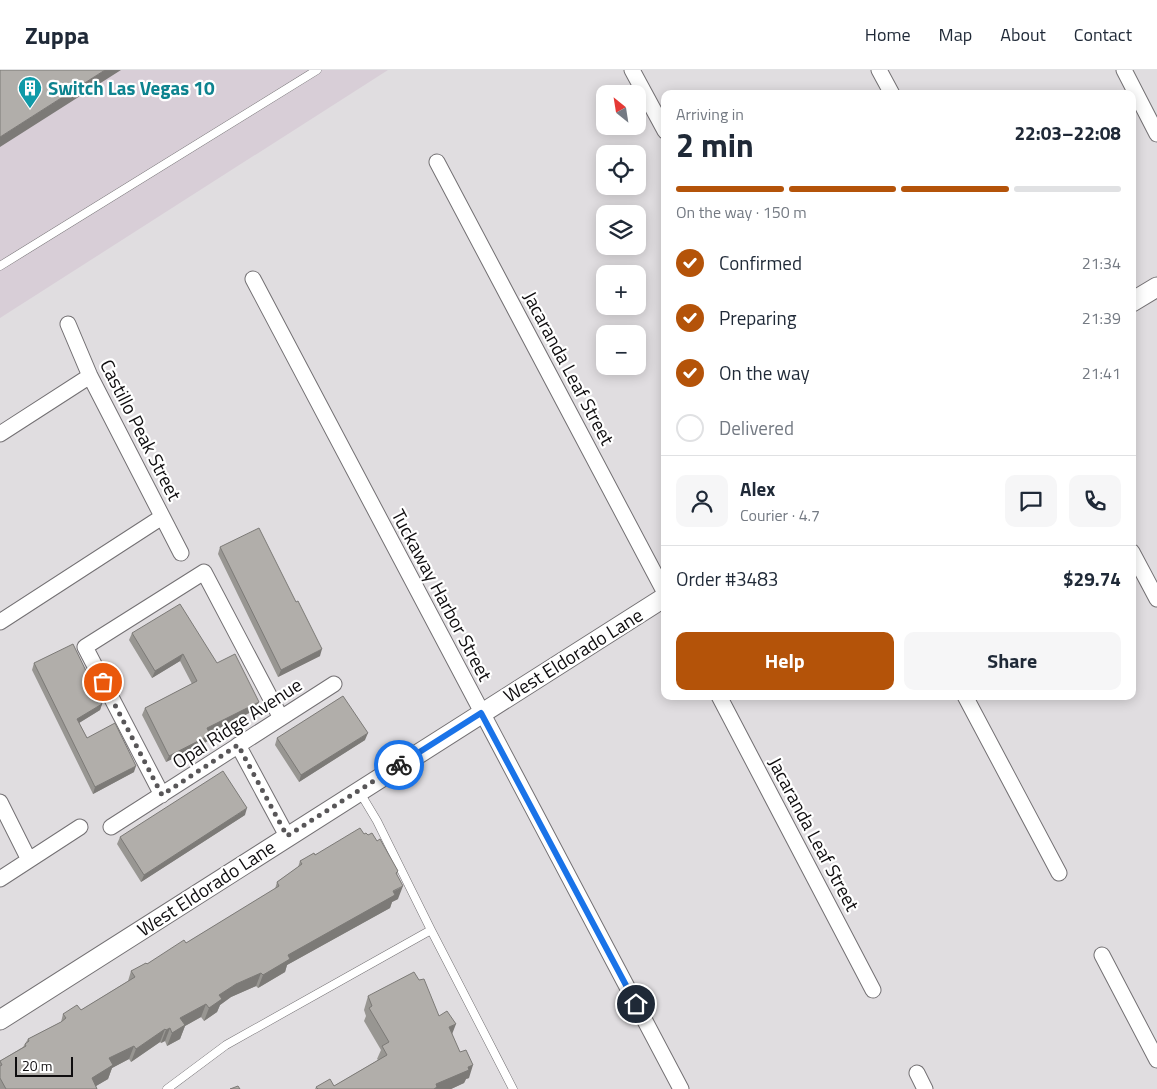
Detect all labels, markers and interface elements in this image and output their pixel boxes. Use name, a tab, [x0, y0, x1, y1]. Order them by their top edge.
text: Zuppa	[25, 17, 89, 53]
text: Home	[865, 21, 911, 48]
text: Map	[939, 21, 972, 48]
text: About	[1000, 21, 1046, 48]
text: Contact	[1074, 21, 1132, 48]
place label: Switch Las Vegas 10	[48, 73, 215, 102]
building icon: Switch Las Vegas 10	[17, 75, 43, 109]
north arrow	[596, 85, 646, 135]
map controls	[596, 85, 646, 375]
text: Arriving in	[676, 102, 744, 126]
text: 22:03–22:08	[1014, 118, 1121, 147]
text: 2 min	[676, 121, 754, 169]
button: locate	[596, 145, 646, 195]
text: On the way · 150 m	[676, 200, 807, 224]
button: layers	[596, 205, 646, 255]
text: Confirmed	[719, 248, 802, 277]
icon: check	[676, 249, 704, 277]
text: 21:34	[1082, 251, 1121, 275]
button: +	[596, 265, 646, 315]
street label: Jacaranda Leaf Street	[517, 286, 622, 450]
text: Preparing	[719, 303, 796, 332]
icon: check	[676, 304, 704, 332]
text: 21:39	[1082, 306, 1121, 330]
button: −	[596, 325, 646, 375]
street label: Castillo Peak Street	[93, 354, 190, 506]
text: On the way	[719, 358, 810, 387]
icon: check	[676, 359, 704, 387]
text: 21:41	[1082, 361, 1121, 385]
text: Delivered	[719, 413, 794, 442]
text: Alex	[740, 474, 775, 503]
button: person	[676, 475, 728, 527]
button: chat	[1005, 475, 1057, 527]
button: phone	[1069, 475, 1121, 527]
text: Courier · 4.7	[740, 503, 820, 527]
street label: Tuckaway Harbor Street	[385, 504, 500, 686]
text: Order #3483	[676, 564, 778, 593]
text: $29.74	[1063, 564, 1121, 593]
street label: West Eldorado Lane	[497, 600, 648, 709]
button: Help	[676, 632, 894, 690]
button: Share	[904, 632, 1121, 690]
pin	[82, 661, 124, 703]
icon: bag	[89, 668, 117, 696]
street label: Opal Ridge Avenue	[166, 670, 307, 775]
courier	[374, 740, 424, 790]
icon: bike	[385, 751, 413, 779]
street label: Jacaranda Leaf Street	[762, 752, 867, 916]
street label: West Eldorado Lane	[131, 832, 281, 943]
pin	[615, 983, 657, 1025]
icon: home	[622, 990, 650, 1018]
scale bar	[15, 1054, 72, 1077]
text: 20 m	[22, 1055, 52, 1076]

